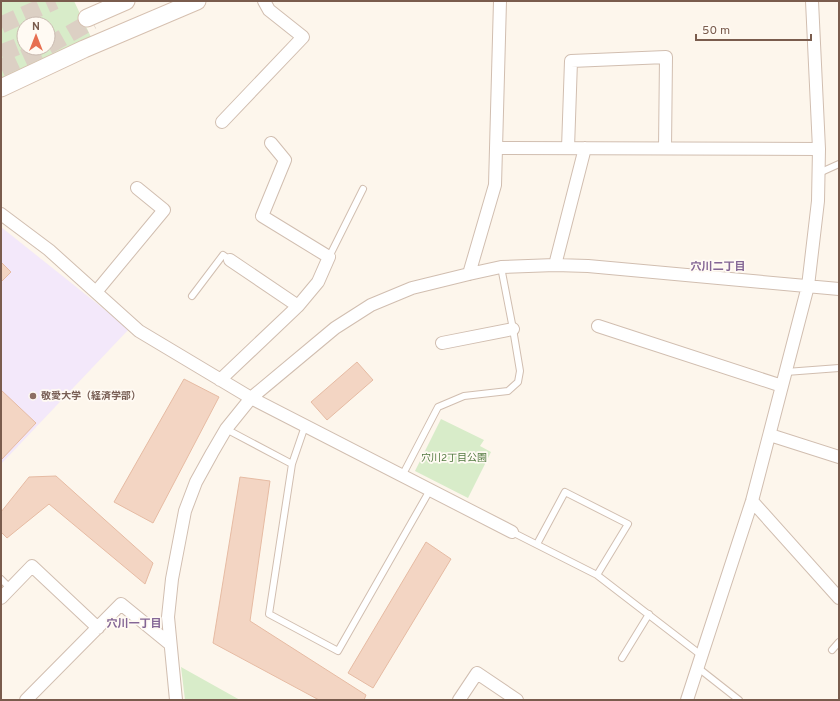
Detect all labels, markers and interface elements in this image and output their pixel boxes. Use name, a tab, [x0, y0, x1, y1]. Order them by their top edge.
north arrow	[16, 16, 56, 56]
scale bar	[696, 16, 811, 42]
text: N	[32, 20, 40, 34]
text: 50 m	[702, 23, 730, 39]
district label: 穴川二丁目	[691, 260, 746, 274]
place label: 敬愛大学（経済学部）	[41, 390, 141, 403]
marker: 敬愛大学（経済学部）	[28, 391, 38, 401]
park label: 穴川2丁目公園	[421, 452, 487, 465]
district label: 穴川一丁目	[107, 617, 162, 631]

